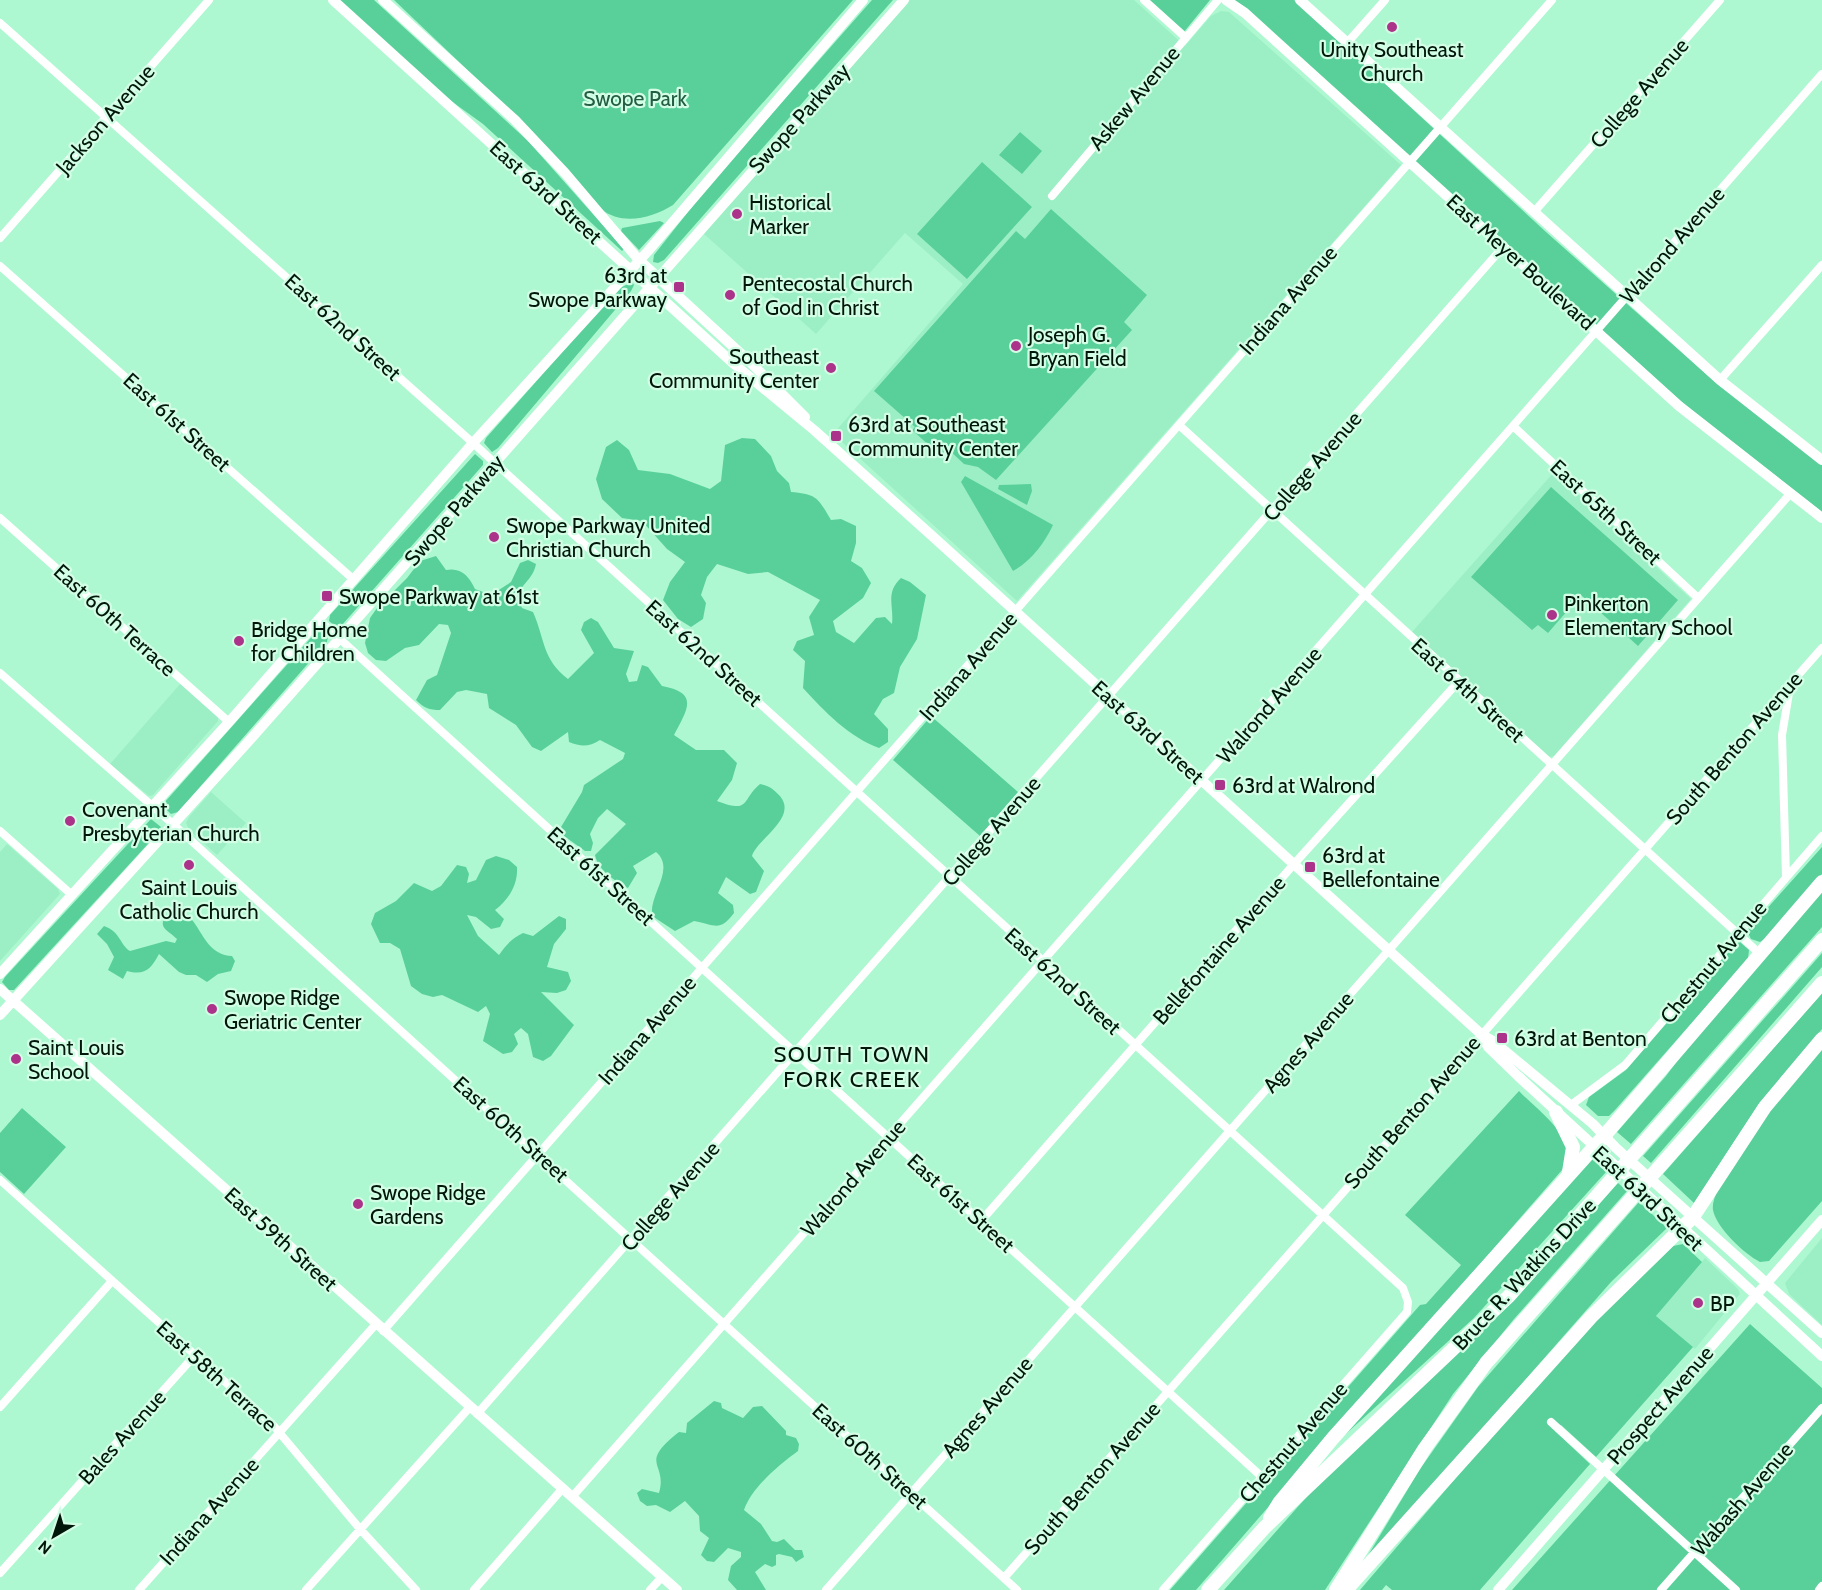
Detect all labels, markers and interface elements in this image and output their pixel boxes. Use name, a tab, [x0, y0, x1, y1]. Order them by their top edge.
marker: Unity Southeast Church	[1385, 20, 1399, 34]
street label: College Avenue	[1585, 33, 1694, 153]
place label: Unity Southeast Church	[1320, 37, 1464, 86]
street label: Askew Avenue	[1083, 41, 1185, 155]
street label: Swope Parkway	[743, 58, 855, 178]
street label: Jackson Avenue	[50, 59, 160, 180]
park label: Swope Park	[583, 86, 687, 111]
street label: East 63rd Street	[485, 135, 607, 249]
street label: Walrond Avenue	[1614, 181, 1730, 309]
street label: East Meyer Boulevard	[1442, 189, 1600, 335]
place label: Historical Marker	[749, 190, 831, 239]
marker: Historical Marker	[730, 207, 744, 221]
street label: Indiana Avenue	[1234, 240, 1342, 360]
place label: 63rd at Swope Parkway	[528, 263, 667, 312]
street label: East 62nd Street	[280, 268, 406, 386]
place label: Pentecostal Church of God in Christ	[742, 271, 913, 320]
marker: 63rd at Swope Parkway	[672, 280, 686, 294]
marker: Pentecostal Church of God in Christ	[723, 288, 737, 302]
place label: Joseph G. Bryan Field	[1027, 322, 1127, 371]
marker: Joseph G. Bryan Field	[1009, 339, 1023, 353]
place label: Southeast Community Center	[649, 344, 819, 393]
marker: Southeast Community Center	[824, 361, 838, 375]
street label: East 61st Street	[118, 367, 236, 477]
street label: College Avenue	[1258, 406, 1367, 526]
place label: 63rd at Southeast Community Center	[848, 412, 1018, 461]
marker: 63rd at Southeast Community Center	[829, 429, 843, 443]
street label: Swope Parkway	[399, 449, 509, 571]
street label: East 65th Street	[1545, 454, 1667, 570]
place label: Swope Parkway United Christian Church	[506, 513, 710, 562]
marker: Swope Parkway United Christian Church	[487, 530, 501, 544]
street label: East 60th Terrace	[49, 559, 181, 682]
place label: Swope Parkway at 61st	[339, 584, 539, 609]
marker: Swope Parkway at 61st	[320, 589, 334, 603]
place label: Pinkerton Elementary School	[1564, 591, 1732, 640]
street label: East 62nd Street	[641, 594, 767, 712]
street label: Indiana Avenue	[914, 606, 1022, 726]
marker: Pinkerton Elementary School	[1545, 608, 1559, 622]
place label: Bridge Home for Children	[251, 617, 368, 666]
street label: East 64th Street	[1406, 633, 1530, 747]
marker: Bridge Home for Children	[232, 634, 246, 648]
street label: Walrond Avenue	[1211, 641, 1327, 769]
street label: South Benton Avenue	[1661, 666, 1807, 830]
street label: East 63rd Street	[1087, 675, 1209, 789]
street label: College Avenue	[937, 771, 1046, 891]
place label: 63rd at Walrond	[1232, 773, 1375, 798]
marker: 63rd at Walrond	[1213, 778, 1227, 792]
place label: Covenant Presbyterian Church	[82, 797, 260, 846]
marker: Covenant Presbyterian Church	[63, 814, 77, 828]
street label: East 61st Street	[542, 821, 660, 931]
place label: 63rd at Bellefontaine	[1322, 843, 1440, 892]
marker: Saint Louis Catholic Church	[182, 858, 196, 872]
marker: 63rd at Bellefontaine	[1303, 860, 1317, 874]
street label: Bellefontaine Avenue	[1148, 870, 1291, 1030]
place label: Saint Louis Catholic Church	[119, 875, 259, 924]
street label: Chestnut Avenue	[1655, 896, 1772, 1028]
street label: East 62nd Street	[1000, 922, 1126, 1040]
street label: Indiana Avenue	[593, 970, 701, 1090]
place label: Swope Ridge Geriatric Center	[224, 985, 362, 1034]
street label: Agnes Avenue	[1257, 986, 1359, 1098]
marker: Swope Ridge Geriatric Center	[205, 1002, 219, 1016]
place label: 63rd at Benton	[1514, 1026, 1647, 1051]
street label: South Benton Avenue	[1339, 1030, 1485, 1194]
marker: 63rd at Benton	[1495, 1031, 1509, 1045]
place label: Saint Louis School	[28, 1035, 124, 1084]
district label: SOUTH TOWN FORK CREEK	[773, 1041, 931, 1093]
marker: Saint Louis School	[9, 1052, 23, 1066]
street label: East 60th Street	[448, 1071, 574, 1187]
street label: Walrond Avenue	[795, 1114, 911, 1242]
street label: College Avenue	[616, 1136, 725, 1256]
street label: East 63rd Street	[1587, 1140, 1709, 1256]
street label: East 61st Street	[902, 1148, 1020, 1258]
place label: Swope Ridge Gardens	[370, 1180, 486, 1229]
street label: East 59th Street	[220, 1182, 342, 1296]
street label: Bruce R. Watkins Drive	[1447, 1193, 1601, 1355]
marker: Swope Ridge Gardens	[351, 1197, 365, 1211]
place label: BP	[1710, 1291, 1735, 1316]
marker: BP	[1691, 1296, 1705, 1310]
street label: East 58th Terrace	[152, 1315, 282, 1437]
street label: Prospect Avenue	[1602, 1340, 1718, 1469]
street label: Agnes Avenue	[936, 1351, 1038, 1463]
street label: Chestnut Avenue	[1234, 1376, 1352, 1508]
street label: Bales Avenue	[73, 1385, 171, 1489]
street label: South Benton Avenue	[1019, 1396, 1165, 1560]
street label: East 60th Street	[807, 1398, 933, 1514]
street label: Wabash Avenue	[1686, 1437, 1798, 1561]
street label: Indiana Avenue	[154, 1452, 264, 1570]
north arrow	[24, 1506, 84, 1566]
text: N	[35, 1536, 55, 1558]

